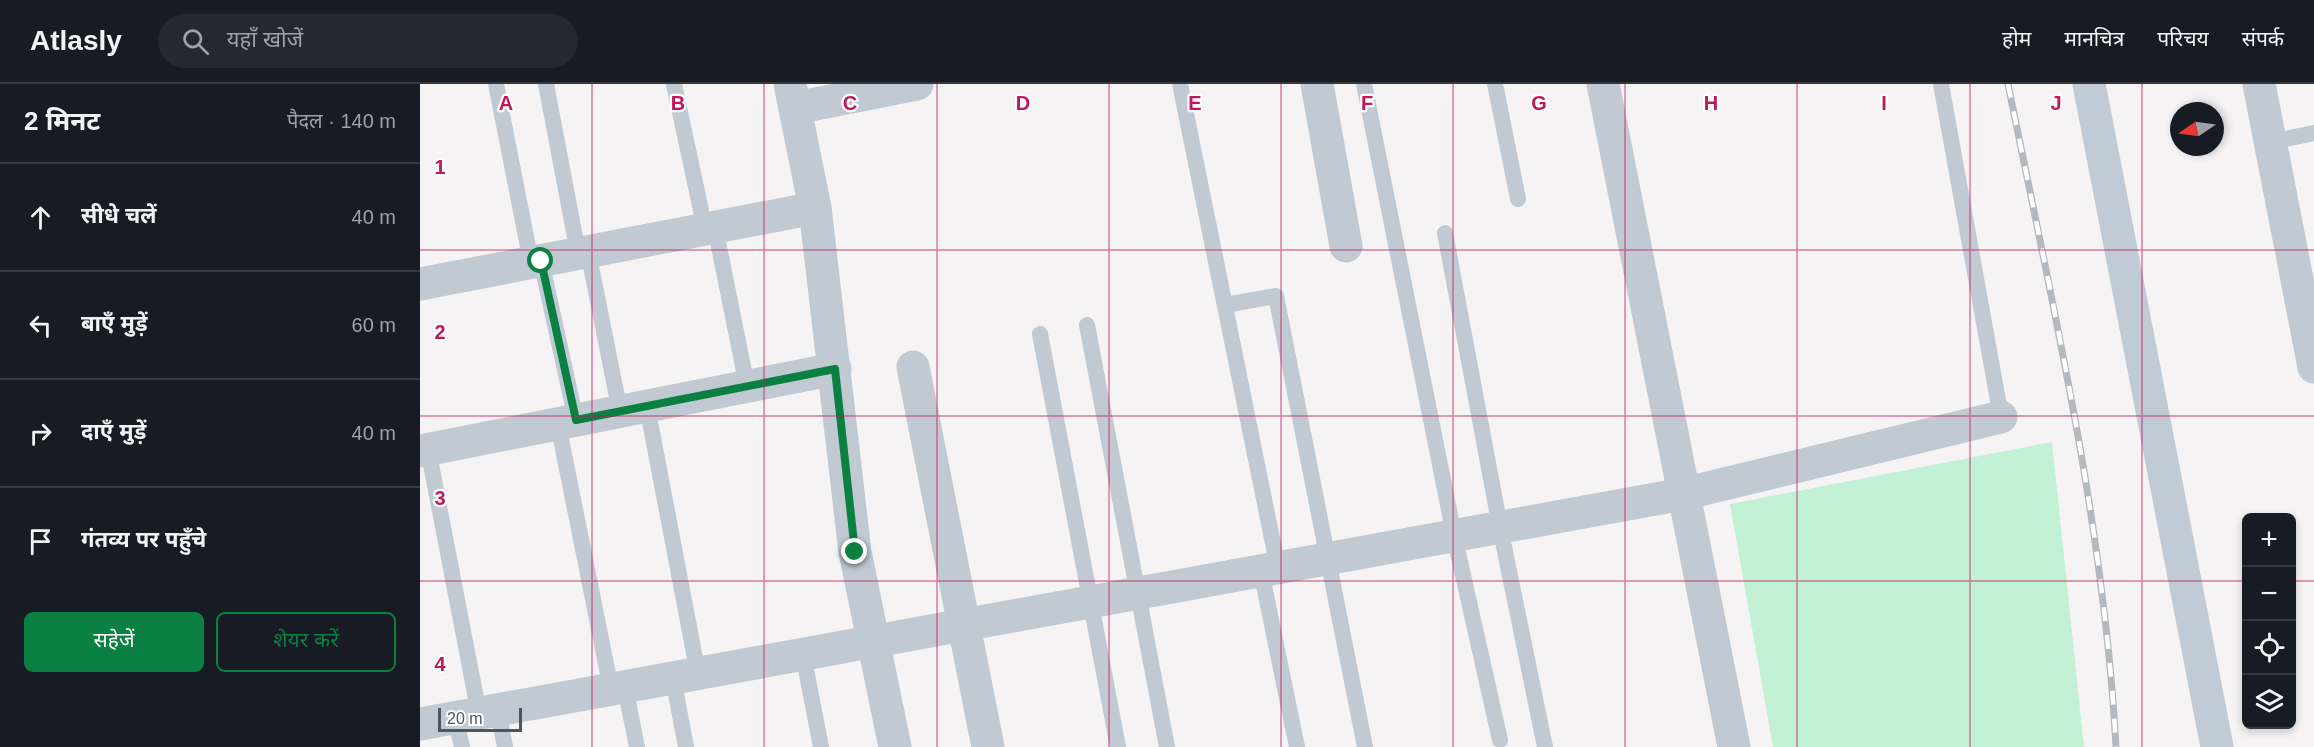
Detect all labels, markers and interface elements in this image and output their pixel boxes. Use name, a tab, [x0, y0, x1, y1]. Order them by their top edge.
search box	[158, 14, 578, 68]
text: Atlasly	[30, 25, 122, 56]
icon: search	[179, 25, 212, 58]
text: यहाँ खोजें	[227, 27, 303, 52]
text: होम	[2002, 27, 2031, 50]
text: मानचित्र	[2064, 27, 2124, 50]
text: परिचय	[2157, 27, 2209, 50]
text: संपर्क	[2242, 27, 2284, 50]
text: A	[499, 92, 513, 114]
text: B	[671, 92, 685, 114]
text: C	[843, 92, 857, 114]
text: D	[1016, 92, 1030, 114]
text: E	[1188, 92, 1202, 114]
text: F	[1361, 92, 1373, 114]
text: G	[1531, 92, 1547, 114]
text: H	[1704, 92, 1718, 114]
text: I	[1881, 92, 1887, 114]
text: J	[2050, 92, 2062, 114]
north arrow	[2170, 102, 2224, 156]
text: 2 मिनट	[24, 106, 100, 136]
text: पैदल · 140 m	[287, 110, 396, 132]
text: 1	[434, 156, 446, 178]
icon: ahead	[24, 201, 57, 234]
text: सीधे चलें	[81, 203, 156, 228]
text: 40 m	[352, 206, 396, 228]
route start	[527, 247, 553, 273]
icon: left	[24, 309, 57, 342]
text: बाएँ मुड़ें	[81, 311, 147, 336]
text: 60 m	[352, 314, 396, 336]
text: 2	[434, 321, 446, 343]
icon: right	[24, 417, 57, 450]
text: दाएँ मुड़ें	[81, 419, 146, 444]
text: 40 m	[352, 422, 396, 444]
text: 3	[434, 487, 446, 509]
map controls	[2242, 513, 2296, 729]
button: +	[2242, 513, 2296, 567]
icon: arrive	[24, 525, 57, 558]
text: गंतव्य पर पहुँचे	[81, 527, 206, 552]
route end	[841, 538, 867, 564]
button: −	[2242, 567, 2296, 621]
button: सहेजें	[24, 612, 204, 672]
button: शेयर करें	[216, 612, 396, 672]
button: locate	[2242, 621, 2296, 675]
text: 4	[434, 653, 446, 675]
button: layers	[2242, 675, 2296, 729]
scale bar	[438, 705, 522, 732]
text: 20 m	[447, 710, 483, 727]

